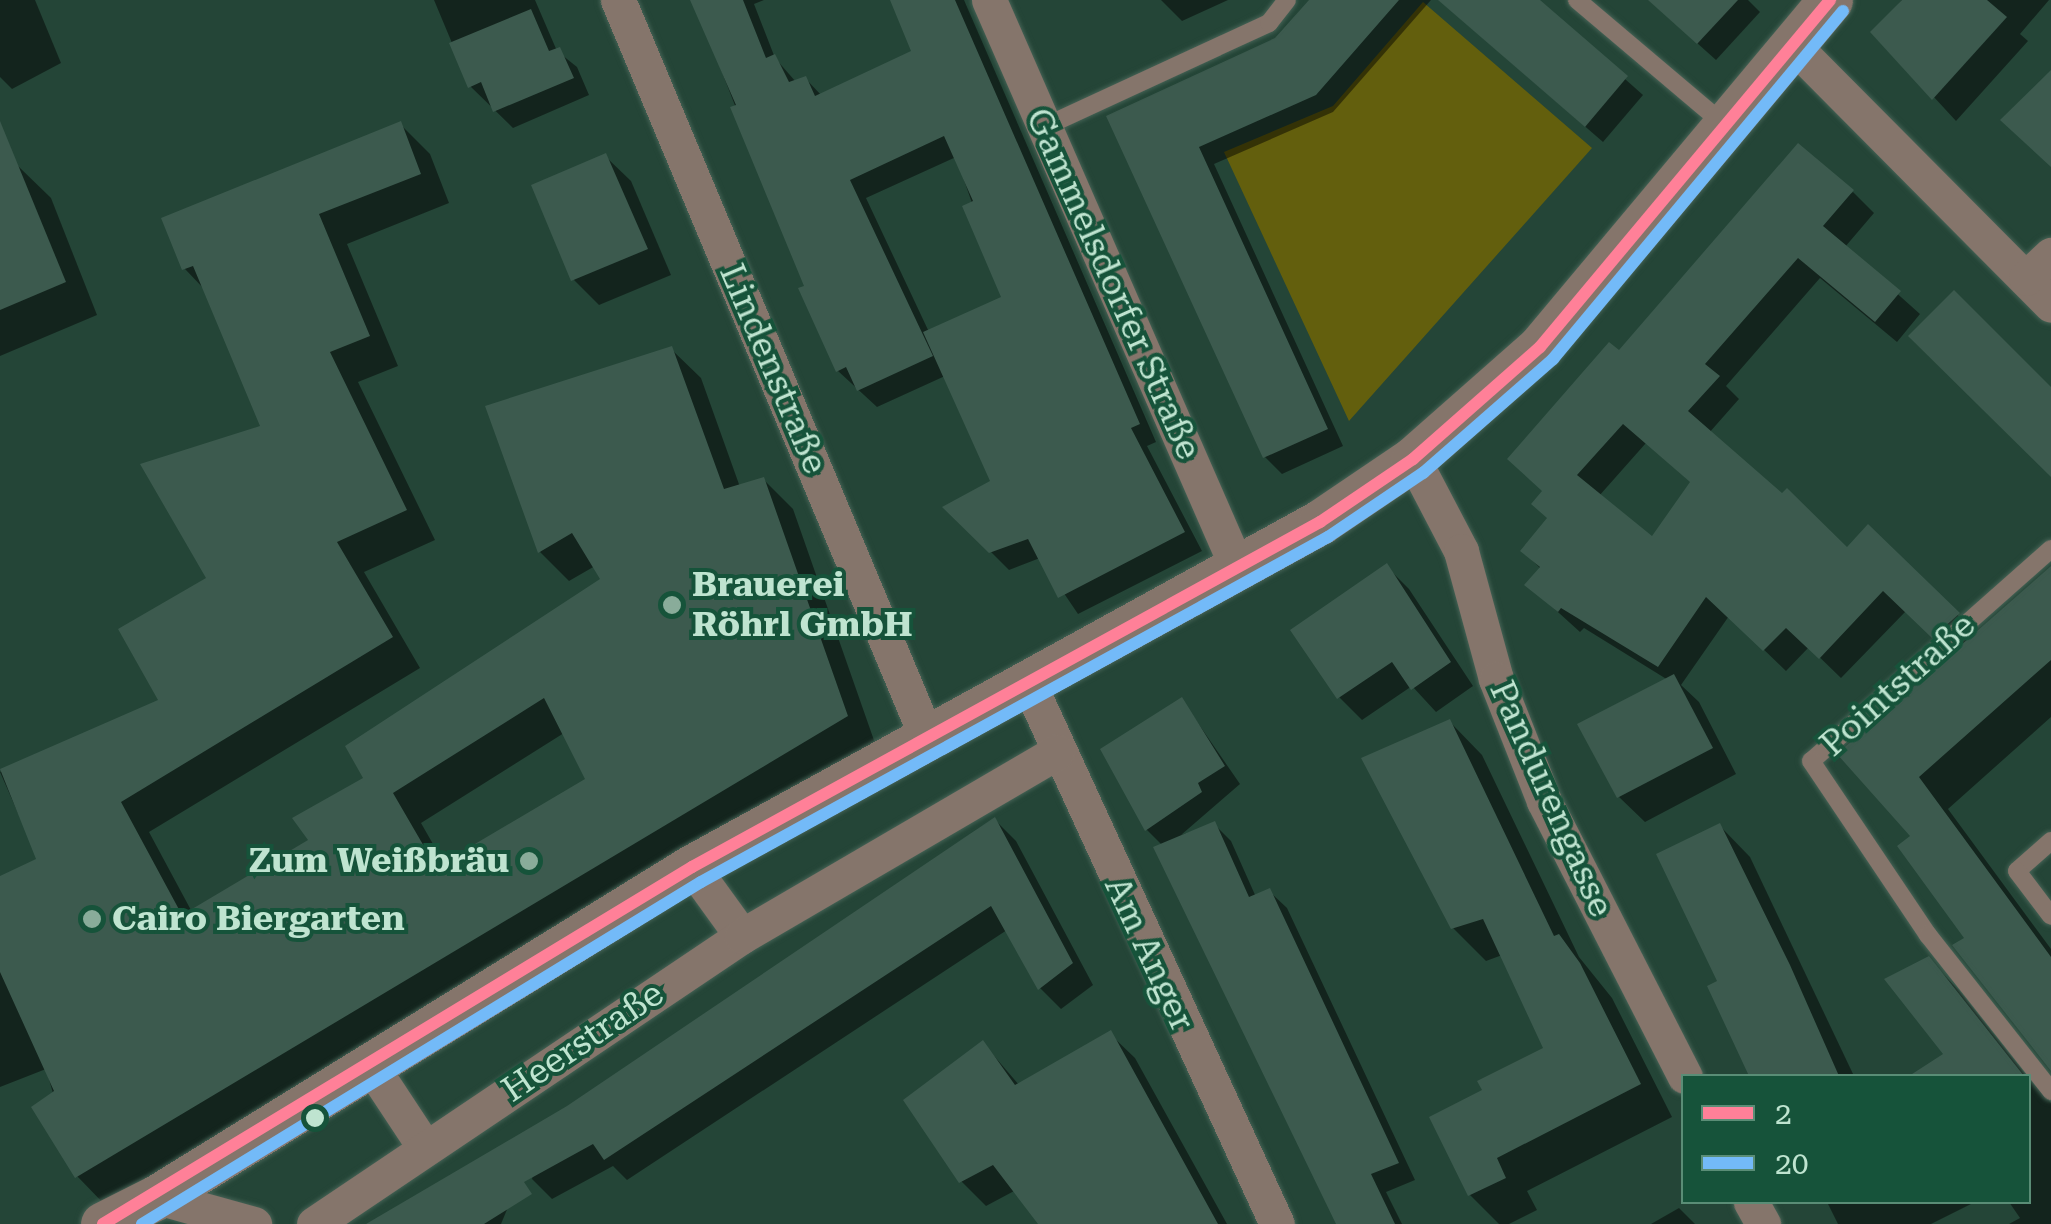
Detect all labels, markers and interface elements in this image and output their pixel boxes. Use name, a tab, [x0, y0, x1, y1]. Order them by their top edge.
street label: Gammelsdorfer Straße	[1017, 102, 1209, 466]
street label: Lindenstraße	[710, 258, 836, 480]
place label: Brauerei Röhrl GmbH	[692, 564, 913, 646]
marker: Brauerei Röhrl GmbH	[661, 594, 683, 616]
street label: Pointstraße	[1812, 605, 1984, 765]
street label: Pandurengasse	[1480, 675, 1622, 923]
place label: Zum Weißbräu	[249, 840, 509, 882]
marker: Zum Weißbräu	[518, 850, 540, 872]
street label: Am Anger	[1095, 870, 1203, 1038]
place label: Cairo Biergarten	[112, 898, 405, 940]
marker: Cairo Biergarten	[81, 908, 103, 930]
street label: Heerstraße	[494, 973, 672, 1111]
legend	[1681, 1074, 2031, 1204]
text: 2	[1775, 1096, 1792, 1131]
unlabelled marker	[305, 1108, 325, 1128]
text: 20	[1775, 1146, 1809, 1181]

